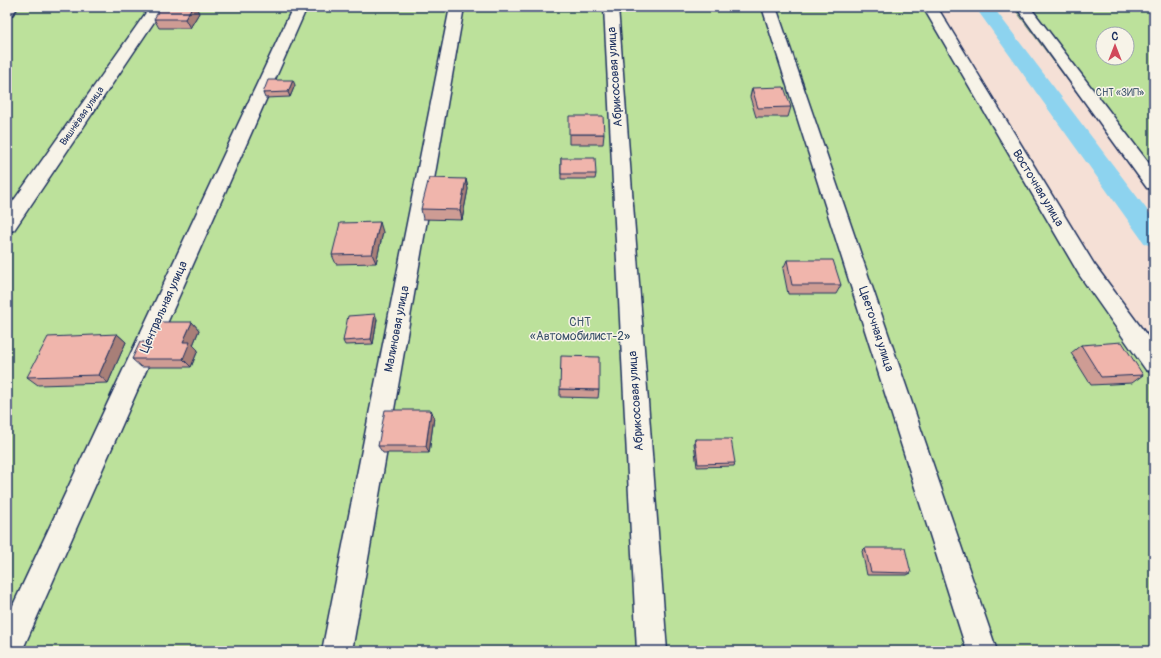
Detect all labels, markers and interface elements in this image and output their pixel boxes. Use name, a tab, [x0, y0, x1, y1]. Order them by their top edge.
street label: Абрикосовая улица	[604, 26, 626, 128]
north arrow	[1095, 26, 1135, 66]
text: С	[1112, 30, 1119, 43]
street label: Вишнёвая улица	[57, 84, 107, 148]
park label: СНТ «ЗИП»	[1096, 87, 1144, 99]
street label: Восточная улица	[1009, 147, 1067, 230]
street label: Центральная улица	[137, 258, 191, 355]
street label: Малиновая улица	[381, 284, 413, 374]
street label: Цветочная улица	[855, 285, 897, 374]
park label: СНТ «Автомобилист-2»	[530, 315, 630, 344]
street label: Абрикосовая улица	[625, 350, 647, 452]

